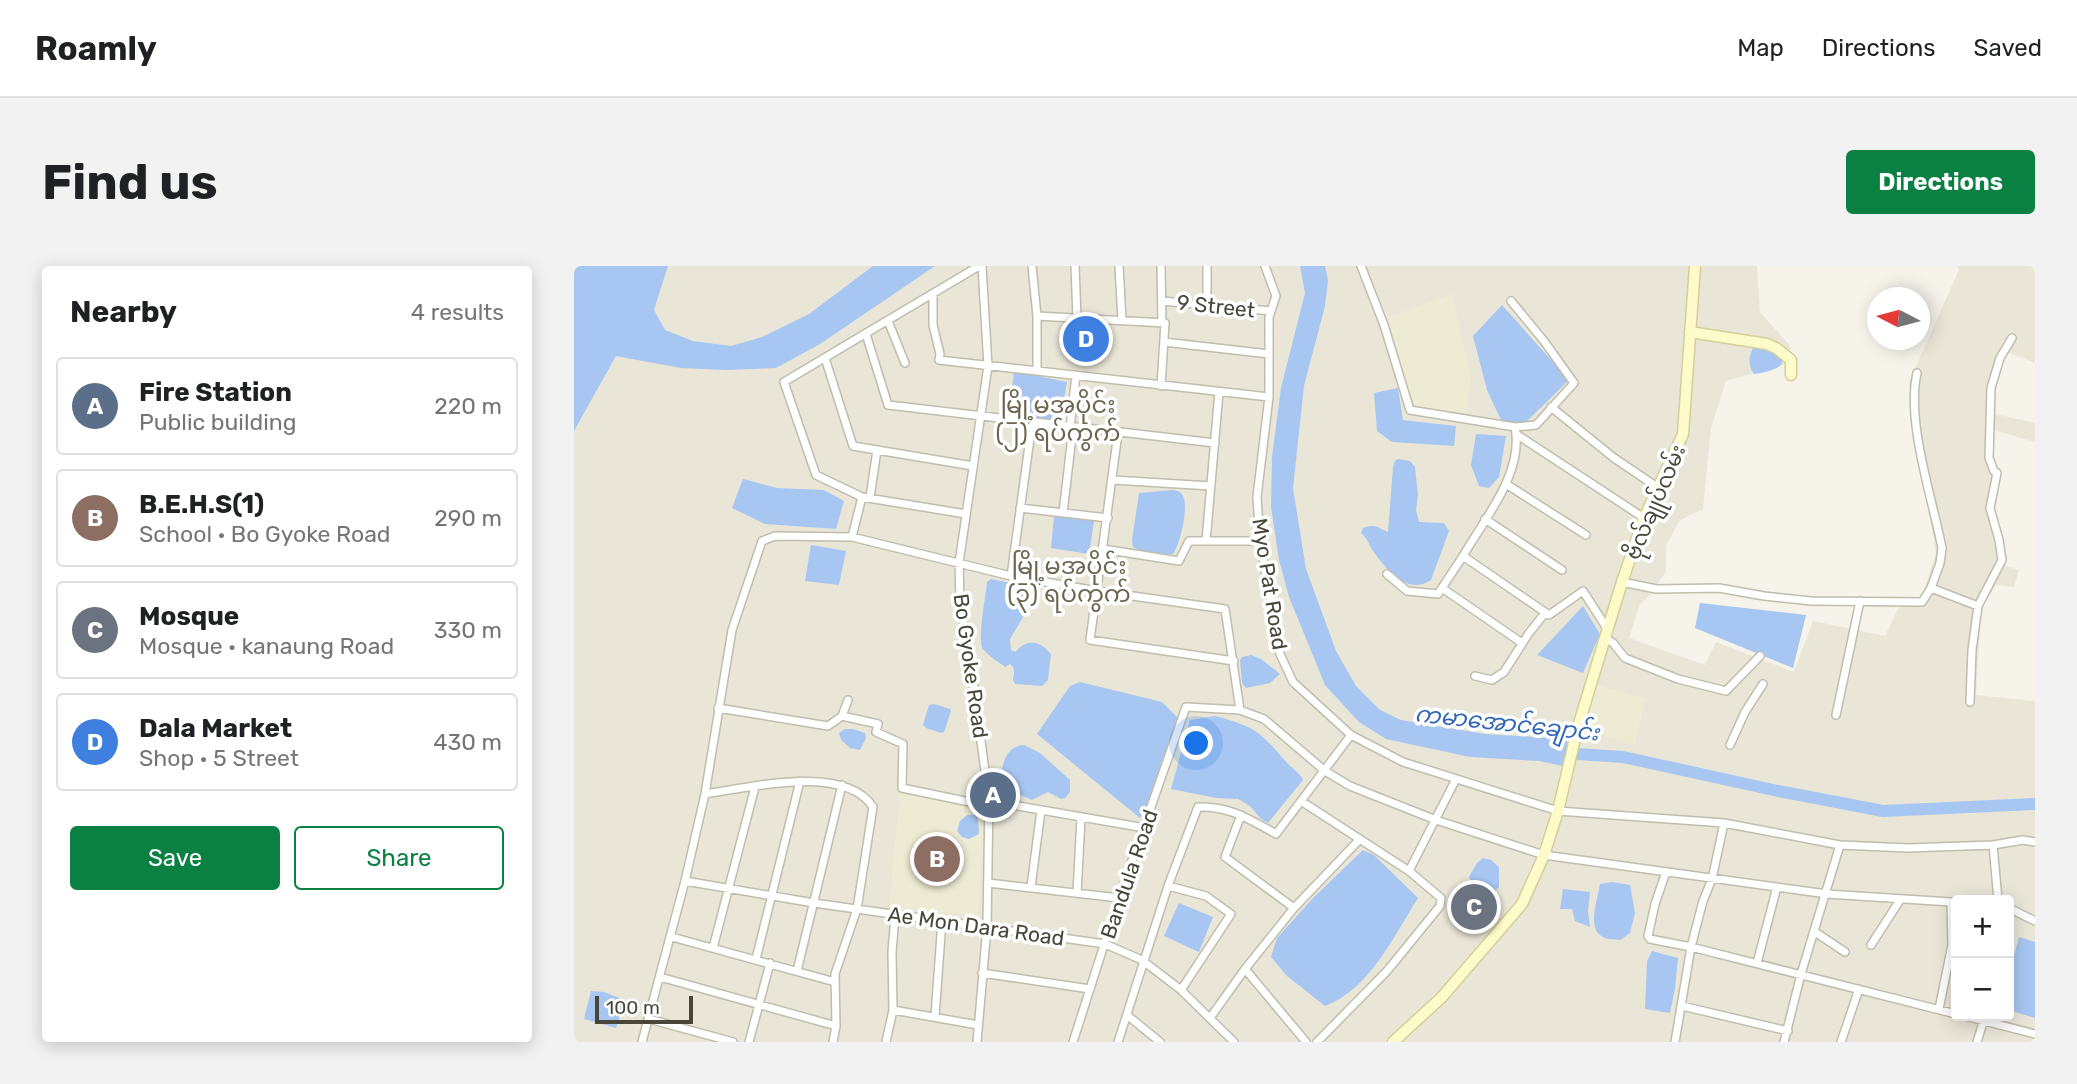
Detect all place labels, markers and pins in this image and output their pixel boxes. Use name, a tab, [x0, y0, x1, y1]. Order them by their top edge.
pin: D	[1063, 313, 1109, 365]
pin: A	[970, 769, 1016, 821]
pin: B	[914, 833, 960, 885]
pin: C	[1451, 881, 1497, 933]

